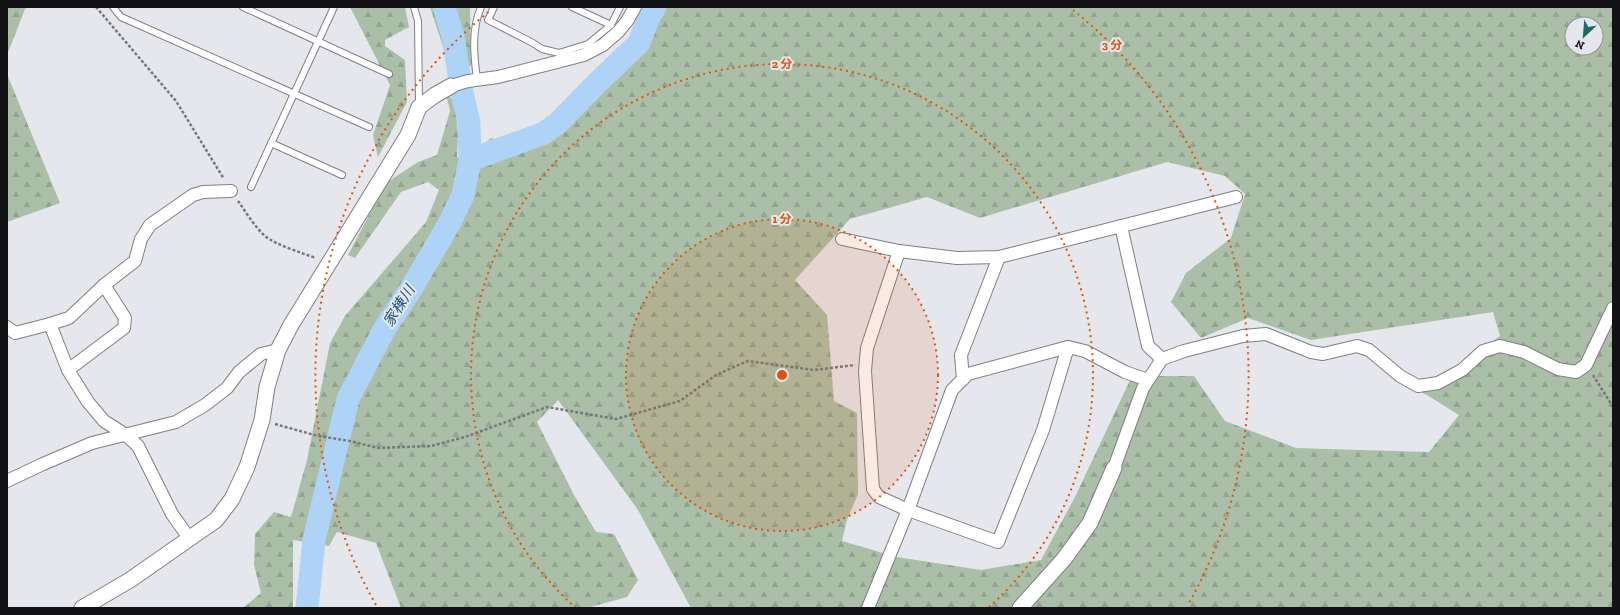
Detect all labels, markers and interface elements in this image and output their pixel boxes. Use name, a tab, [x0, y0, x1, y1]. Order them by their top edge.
north arrow	[1564, 16, 1604, 56]
text: N	[1573, 37, 1586, 52]
text: 3 分	[1102, 38, 1122, 52]
text: 2 分	[772, 57, 792, 71]
text: 1 分	[772, 212, 792, 226]
water label: 家棟川	[379, 280, 420, 330]
centre of rings	[775, 368, 789, 382]

